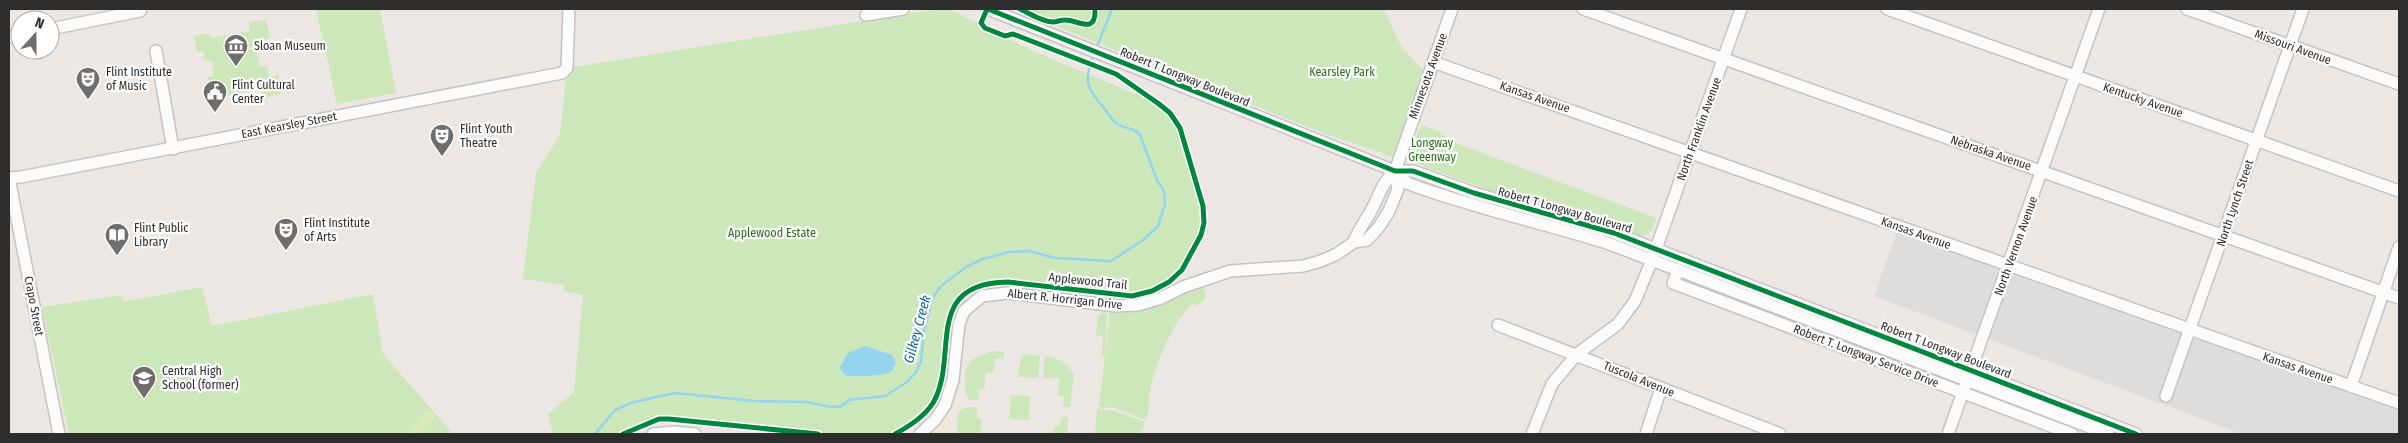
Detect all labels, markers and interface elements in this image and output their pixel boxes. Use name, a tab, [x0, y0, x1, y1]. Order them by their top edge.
north arrow	[10, 10, 60, 60]
text: N	[33, 14, 46, 33]
street label: Missouri Avenue	[2253, 27, 2333, 67]
street label: Minnesota Avenue	[1406, 31, 1450, 121]
museum icon: Sloan Museum	[223, 33, 249, 67]
place label: Sloan Museum	[254, 39, 326, 53]
street label: Robert T Longway Boulevard	[1118, 45, 1252, 109]
place label: Flint Institute of Music	[106, 65, 172, 93]
park label: Kearsley Park	[1309, 65, 1375, 79]
theatre icon: Flint Institute of Music	[75, 66, 101, 100]
street label: North Franklin Avenue	[1674, 75, 1724, 182]
place label: Flint Cultural Center	[232, 78, 295, 106]
street label: Kansas Avenue	[1498, 78, 1572, 116]
public building icon: Flint Cultural Center	[202, 79, 228, 113]
street label: Kentucky Avenue	[2101, 80, 2185, 120]
street label: East Kearsley Street	[240, 109, 338, 141]
place label: Flint Youth Theatre	[460, 122, 513, 150]
theatre icon: Flint Youth Theatre	[429, 123, 455, 157]
street label: Nebraska Avenue	[1949, 133, 2033, 173]
park label: Longway Greenway	[1408, 136, 1456, 164]
street label: North Lynch Street	[2214, 158, 2256, 248]
street label: Robert T Longway Boulevard	[1496, 184, 1634, 236]
street label: North Vernon Avenue	[1992, 194, 2040, 298]
street label: Kansas Avenue	[1879, 214, 1953, 252]
place label: Flint Institute of Arts	[304, 216, 370, 244]
theatre icon: Flint Institute of Arts	[273, 217, 299, 251]
place label: Flint Public Library	[134, 221, 188, 249]
library icon: Flint Public Library	[104, 222, 130, 256]
park label: Applewood Estate	[728, 226, 816, 240]
street label: Applewood Trail	[1048, 270, 1128, 292]
street label: Crapo Street	[21, 275, 47, 337]
street label: Albert R. Horrigan Drive	[1007, 286, 1123, 312]
water label: Gilkey Creek	[900, 293, 935, 365]
street label: Robert T Longway Boulevard	[1879, 319, 2013, 381]
street label: Robert T. Longway Service Drive	[1791, 322, 1941, 390]
street label: Kansas Avenue	[2261, 349, 2335, 387]
street label: Tuscola Avenue	[1601, 358, 1677, 400]
place label: Central High School (former)	[162, 364, 239, 392]
school or university icon: Central High School (former)	[131, 365, 157, 399]

